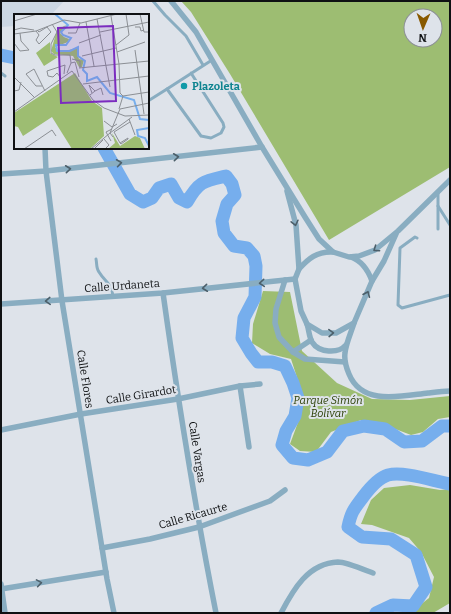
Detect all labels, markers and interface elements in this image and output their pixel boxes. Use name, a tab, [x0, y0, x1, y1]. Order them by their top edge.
north arrow	[403, 8, 443, 48]
inset map	[14, 14, 149, 149]
text: N	[418, 31, 427, 44]
place label: Plazoleta	[192, 80, 241, 93]
marker: Plazoleta	[179, 81, 189, 91]
one-way arrow	[173, 152, 179, 161]
one-way arrow	[116, 159, 122, 168]
one-way arrow	[65, 165, 71, 174]
one-way arrow	[291, 220, 299, 226]
one-way arrow	[373, 244, 380, 252]
street label: Calle Urdaneta	[84, 277, 160, 295]
one-way arrow	[259, 278, 265, 287]
one-way arrow	[202, 284, 209, 293]
one-way arrow	[362, 290, 370, 297]
one-way arrow	[45, 297, 51, 306]
one-way arrow	[328, 329, 334, 337]
street label: Calle Flores	[74, 349, 96, 409]
street label: Calle Girardot	[105, 383, 177, 407]
park label: Parque Simón Bolívar	[293, 394, 363, 420]
street label: Calle Vargas	[186, 420, 208, 484]
street label: Calle Ricaurte	[157, 500, 229, 532]
one-way arrow	[36, 579, 43, 588]

